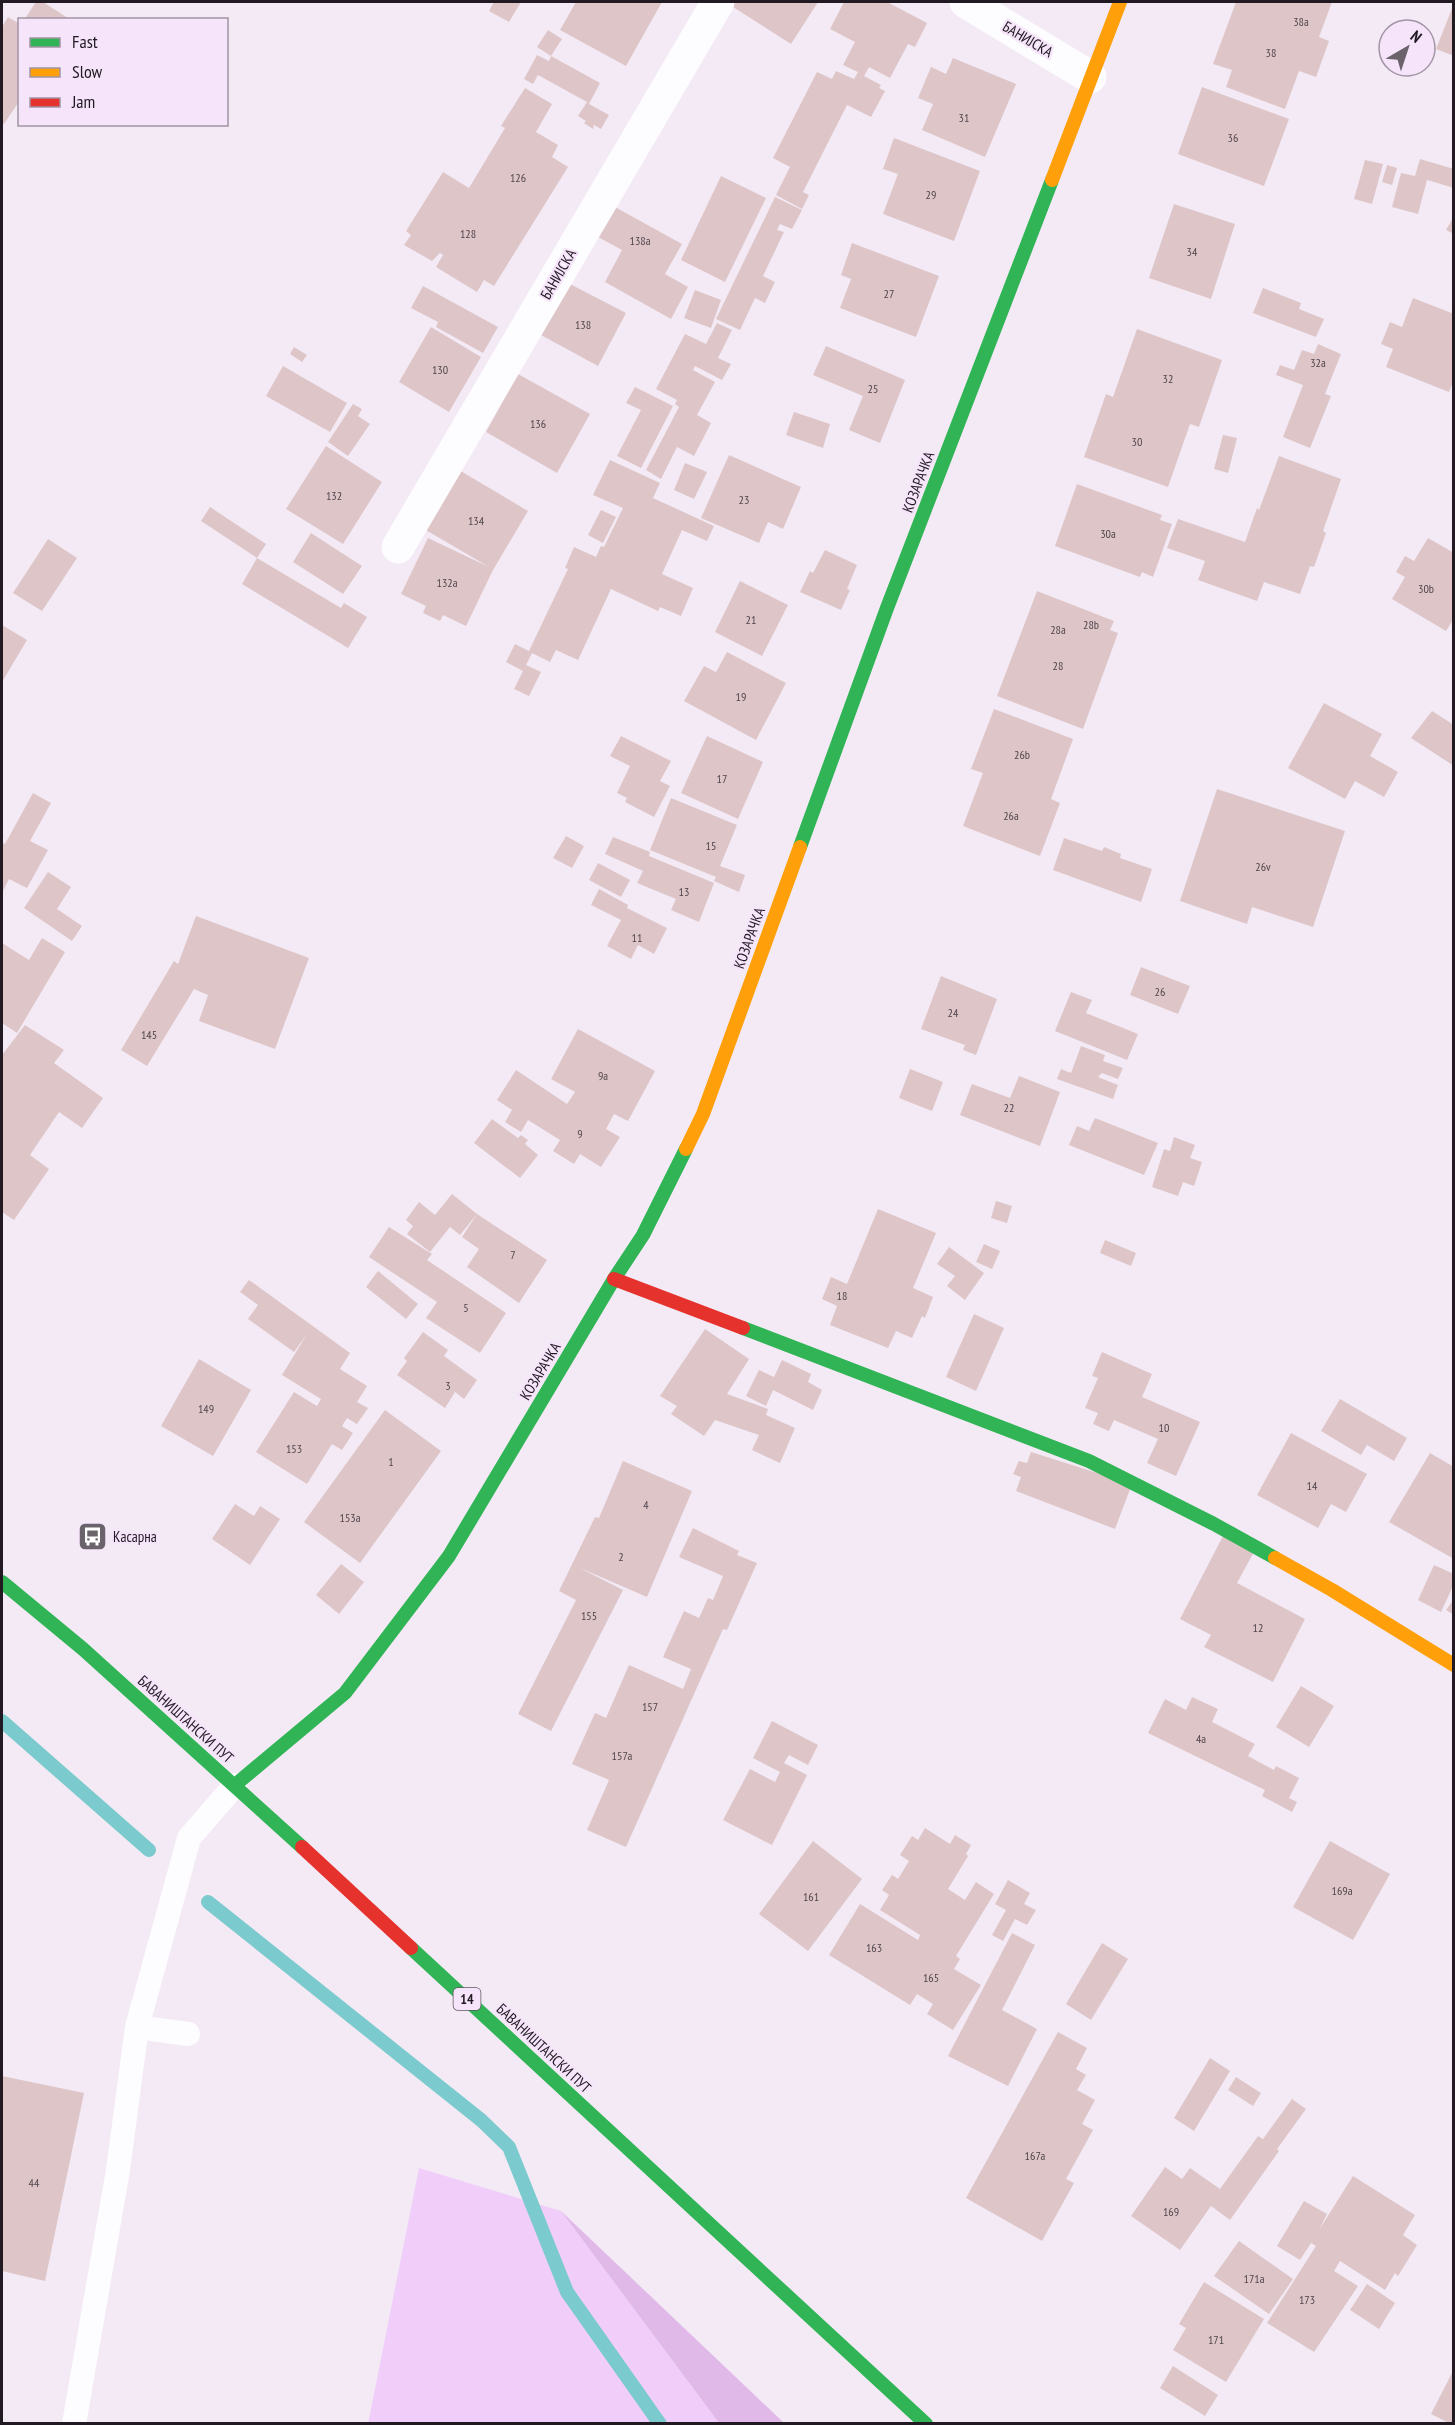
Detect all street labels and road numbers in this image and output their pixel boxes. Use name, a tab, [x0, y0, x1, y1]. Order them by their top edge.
street label: БАНИЈСКА	[1000, 17, 1057, 62]
street label: БАНИЈСКА	[536, 245, 580, 303]
street label: КОЗАРАЧКА	[898, 448, 939, 515]
street label: КОЗАРАЧКА	[729, 904, 769, 971]
street label: КОЗАРАЧКА	[515, 1338, 565, 1403]
street label: БАВАНИШТАНСКИ ПУТ	[134, 1671, 238, 1767]
road number: 14	[454, 1988, 480, 2010]
street label: БАВАНИШТАНСКИ ПУТ	[493, 1999, 595, 2097]

